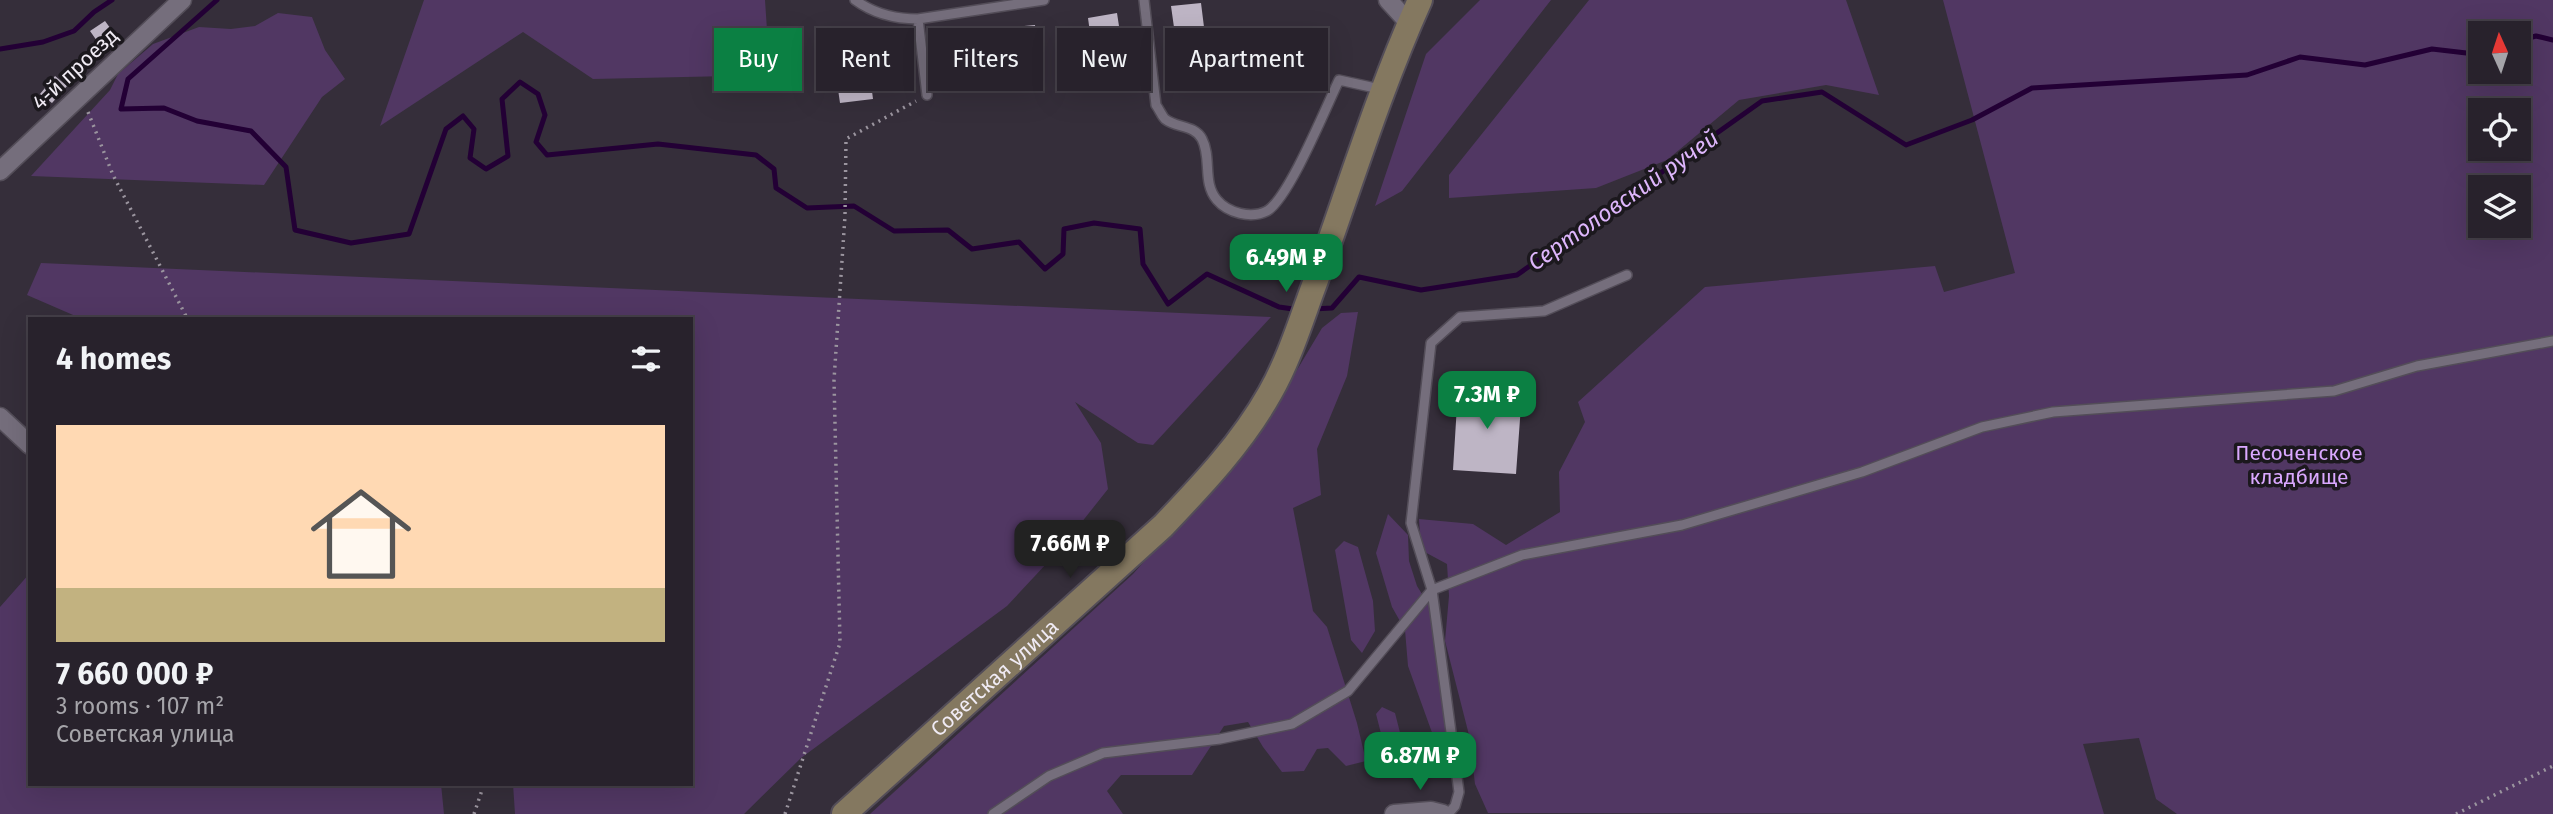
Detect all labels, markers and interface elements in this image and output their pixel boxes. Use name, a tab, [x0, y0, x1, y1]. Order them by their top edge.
north arrow	[2468, 21, 2530, 84]
map controls	[2468, 21, 2531, 238]
street label: 4-й проезд	[27, 23, 123, 115]
chip: Buy	[714, 28, 802, 91]
chip: Rent	[816, 28, 914, 91]
chip: Filters	[928, 28, 1043, 91]
chip: New	[1057, 28, 1151, 91]
chip: Apartment	[1165, 28, 1328, 91]
button: locate	[2468, 98, 2531, 161]
water label: Сертоловский ручей	[1522, 124, 1724, 276]
button: layers	[2468, 175, 2531, 238]
pin: 6.49M ₽	[1221, 234, 1351, 294]
text: 6.49M ₽	[1246, 243, 1326, 271]
icon: filters	[627, 340, 665, 378]
text: 4 homes	[56, 341, 171, 377]
pin: 7.3M ₽	[1430, 372, 1544, 431]
text: 7.3M ₽	[1454, 380, 1520, 408]
park label: Песоченское кладбище	[2235, 440, 2363, 490]
icon: home	[298, 471, 424, 597]
pin: 7.66M ₽	[1005, 520, 1135, 580]
text: 7.66M ₽	[1030, 529, 1110, 557]
street label: Советская улица	[925, 614, 1064, 742]
text: 7 660 000 ₽	[56, 656, 213, 692]
text: 3 rooms · 107 m²	[56, 692, 224, 720]
text: Советская улица	[56, 720, 234, 748]
pin: 6.87M ₽	[1355, 732, 1485, 792]
text: 6.87M ₽	[1380, 741, 1460, 769]

